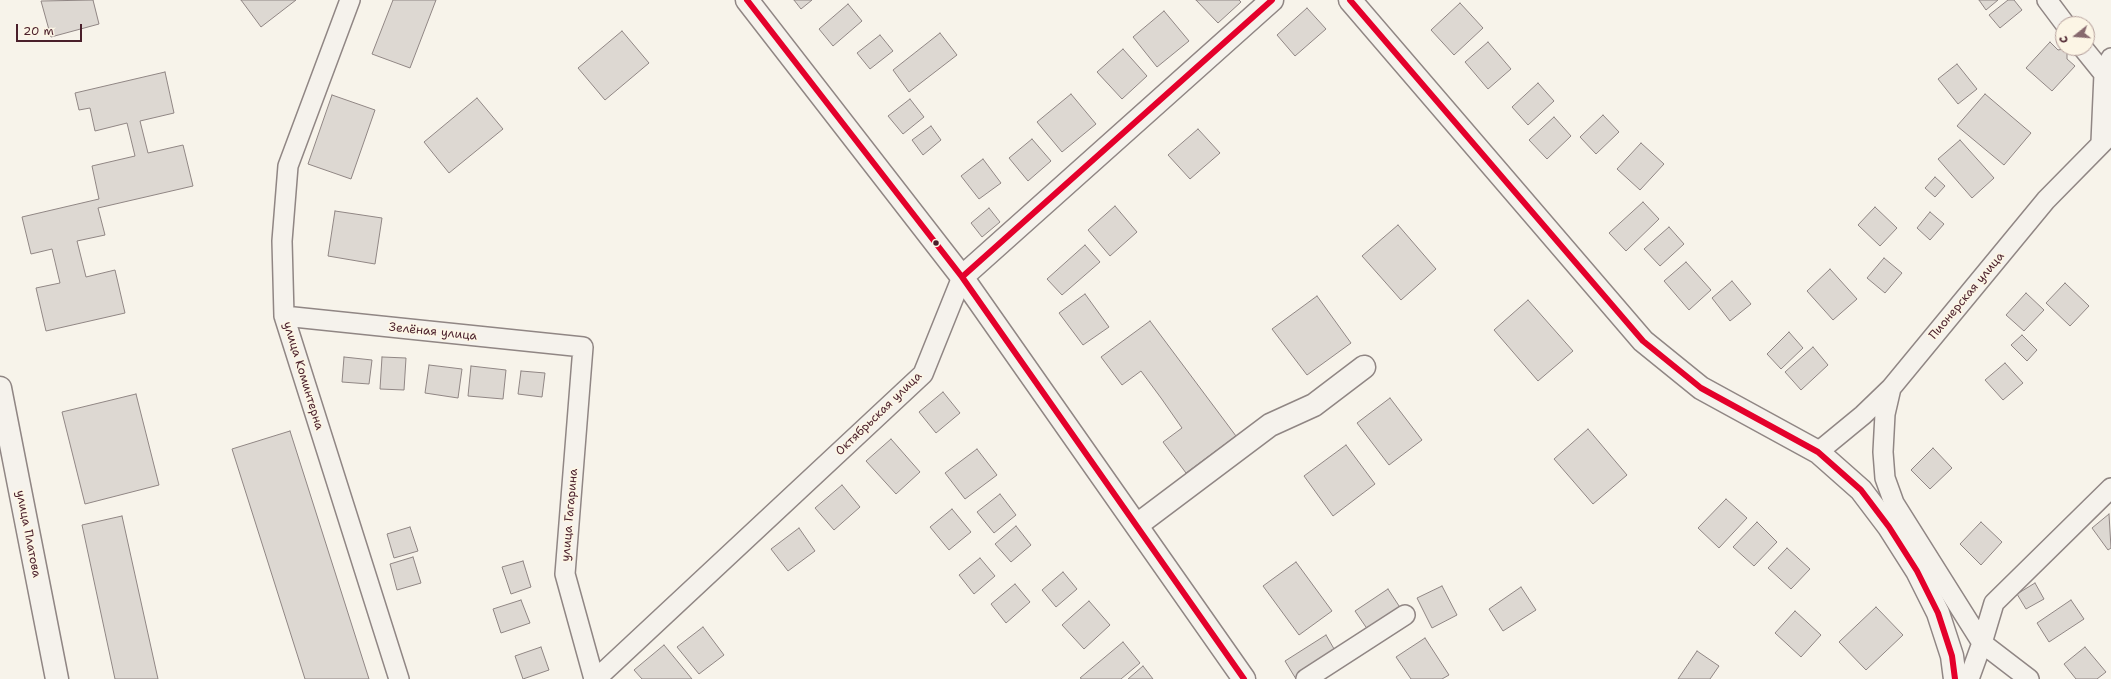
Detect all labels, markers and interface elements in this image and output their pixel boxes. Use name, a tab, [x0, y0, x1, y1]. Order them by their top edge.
scale bar	[18, 16, 84, 42]
north arrow	[2055, 16, 2095, 56]
text: 20 m	[23, 23, 54, 39]
text: С	[2056, 34, 2072, 45]
unlabelled marker	[931, 238, 941, 248]
street label: Пионерская улица	[1926, 249, 2008, 343]
street label: улица Коминтерна	[280, 320, 326, 432]
street label: Зелёная улица	[388, 320, 478, 344]
street label: Октябрьская улица	[833, 369, 925, 459]
street label: улица Гагарина	[559, 468, 581, 562]
street label: улица Платова	[12, 489, 44, 579]

